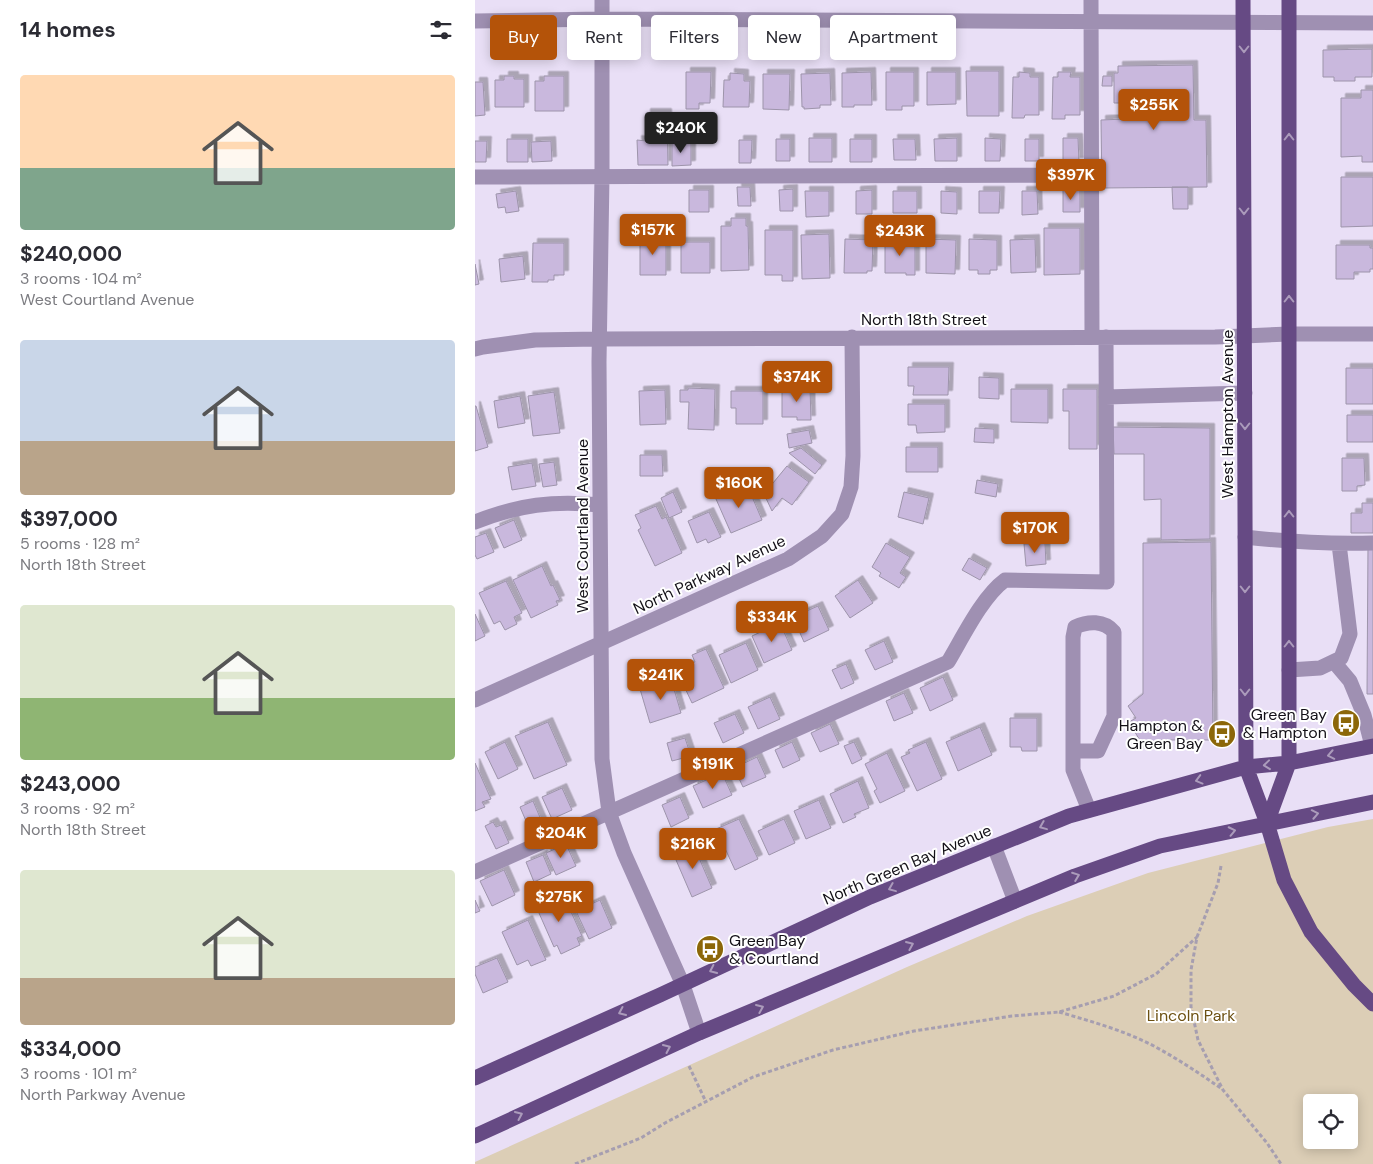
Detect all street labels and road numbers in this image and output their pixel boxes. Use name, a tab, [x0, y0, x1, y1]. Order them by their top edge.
street label: North 18th Street	[861, 309, 987, 330]
street label: West Hampton Avenue	[1217, 330, 1238, 498]
street label: West Courtland Avenue	[572, 439, 593, 613]
street label: North Parkway Avenue	[630, 530, 789, 619]
street label: North Green Bay Avenue	[820, 819, 995, 910]

